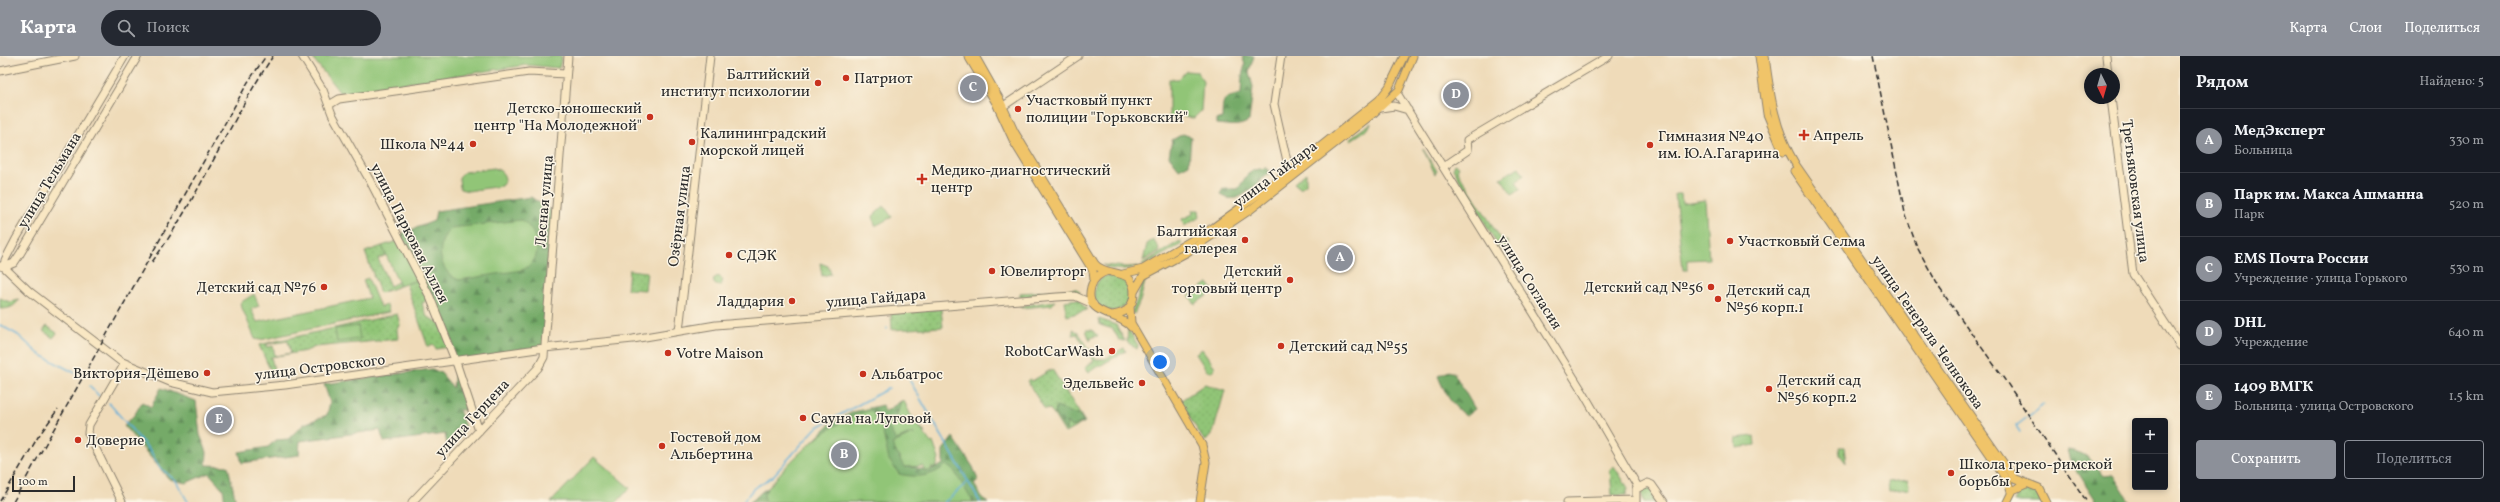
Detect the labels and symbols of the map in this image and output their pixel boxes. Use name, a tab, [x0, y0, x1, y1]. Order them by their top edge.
place label: Балтийский институт психологии	[661, 65, 810, 103]
north arrow	[2084, 68, 2120, 104]
place label: Патриот	[854, 69, 913, 90]
marker: Патриот	[841, 73, 851, 83]
pin: C	[960, 73, 986, 103]
marker: Балтийский институт психологии	[813, 78, 823, 88]
pin: D	[1443, 80, 1469, 110]
place label: Участковый пункт полиции "Горьковский"	[1026, 91, 1188, 129]
place label: Детско-юношеский центр "На Молодежной"	[474, 99, 642, 137]
marker: Участковый пункт полиции "Горьковский"	[1013, 104, 1023, 114]
marker: Детско-юношеский центр "На Молодежной"	[645, 112, 655, 122]
street label: Третьяковская улица	[2115, 118, 2154, 264]
place label: Калининградский морской лицей	[700, 124, 826, 162]
place label: Апрель	[1813, 126, 1864, 147]
place label: Гимназия №40 им. Ю.А.Гагарина	[1658, 127, 1779, 165]
street label: улица Тельмана	[13, 129, 87, 233]
marker: Апрель	[1798, 129, 1810, 141]
place label: Школа №44	[380, 135, 465, 156]
marker: Калининградский морской лицей	[687, 137, 697, 147]
street label: улица Гайдара	[1229, 137, 1322, 214]
marker: Школа №44	[468, 139, 478, 149]
marker: Гимназия №40 им. Ю.А.Гагарина	[1645, 140, 1655, 150]
street label: Лесная улица	[531, 154, 560, 248]
street label: улица Парковая Аллея	[364, 160, 453, 308]
place label: Медико-диагностический центр	[931, 161, 1111, 199]
street label: Озёрная улица	[664, 164, 697, 268]
marker: Медико-диагностический центр	[916, 173, 928, 185]
place label: Балтийская галерея	[1156, 222, 1237, 260]
street label: улица Согласия	[1491, 231, 1566, 334]
place label: Участковый Селма	[1738, 232, 1866, 253]
marker: Балтийская галерея	[1240, 235, 1250, 245]
marker: Участковый Селма	[1725, 236, 1735, 246]
pin: A	[1327, 243, 1353, 273]
place label: СДЭК	[737, 246, 777, 267]
marker: СДЭК	[724, 250, 734, 260]
street label: улица Генерала Челнокова	[1865, 252, 1988, 414]
place label: Ювелирторг	[1000, 262, 1087, 283]
place label: Детский торговый центр	[1172, 262, 1282, 300]
marker: Ювелирторг	[987, 266, 997, 276]
marker: Детский торговый центр	[1285, 275, 1295, 285]
place label: Детский сад №76	[197, 278, 316, 299]
place label: Детский сад №56	[1584, 278, 1703, 299]
place label: Детский сад №56 корп.1	[1726, 281, 1811, 319]
marker: Детский сад №76	[319, 282, 329, 292]
marker: Детский сад №56	[1706, 282, 1716, 292]
street label: улица Гайдара	[825, 285, 927, 314]
place label: Ладдария	[717, 292, 784, 313]
marker: Детский сад №56 корп.1	[1713, 294, 1723, 304]
marker: Ладдария	[787, 296, 797, 306]
place label: Детский сад №55	[1289, 337, 1408, 358]
marker: Детский сад №55	[1276, 341, 1286, 351]
place label: RobotCarWash	[1004, 342, 1104, 363]
place label: Votre Maison	[676, 344, 764, 365]
marker: RobotCarWash	[1107, 346, 1117, 356]
marker: Votre Maison	[663, 348, 673, 358]
street label: улица Островского	[254, 350, 387, 387]
your location	[1150, 352, 1170, 372]
place label: Виктория-Дёшево	[73, 364, 199, 385]
place label: Альбатрос	[871, 365, 943, 386]
marker: Виктория-Дёшево	[202, 368, 212, 378]
marker: Альбатрос	[858, 369, 868, 379]
place label: Детский сад №56 корп.2	[1777, 371, 1862, 409]
place label: Эдельвейс	[1063, 374, 1134, 395]
street label: улица Герцена	[431, 375, 515, 463]
marker: Эдельвейс	[1137, 378, 1147, 388]
marker: Детский сад №56 корп.2	[1764, 384, 1774, 394]
pin: E	[206, 405, 232, 435]
place label: Сауна на Луговой	[811, 409, 932, 430]
marker: Сауна на Луговой	[798, 413, 808, 423]
place label: Гостевой дом Альбертина	[670, 428, 761, 466]
place label: Доверие	[86, 431, 144, 452]
marker: Доверие	[73, 435, 83, 445]
pin: B	[831, 440, 857, 470]
marker: Гостевой дом Альбертина	[657, 441, 667, 451]
place label: Школа греко-римской борьбы	[1959, 455, 2112, 493]
marker: Школа греко-римской борьбы	[1946, 468, 1956, 478]
scale bar	[12, 474, 75, 493]

